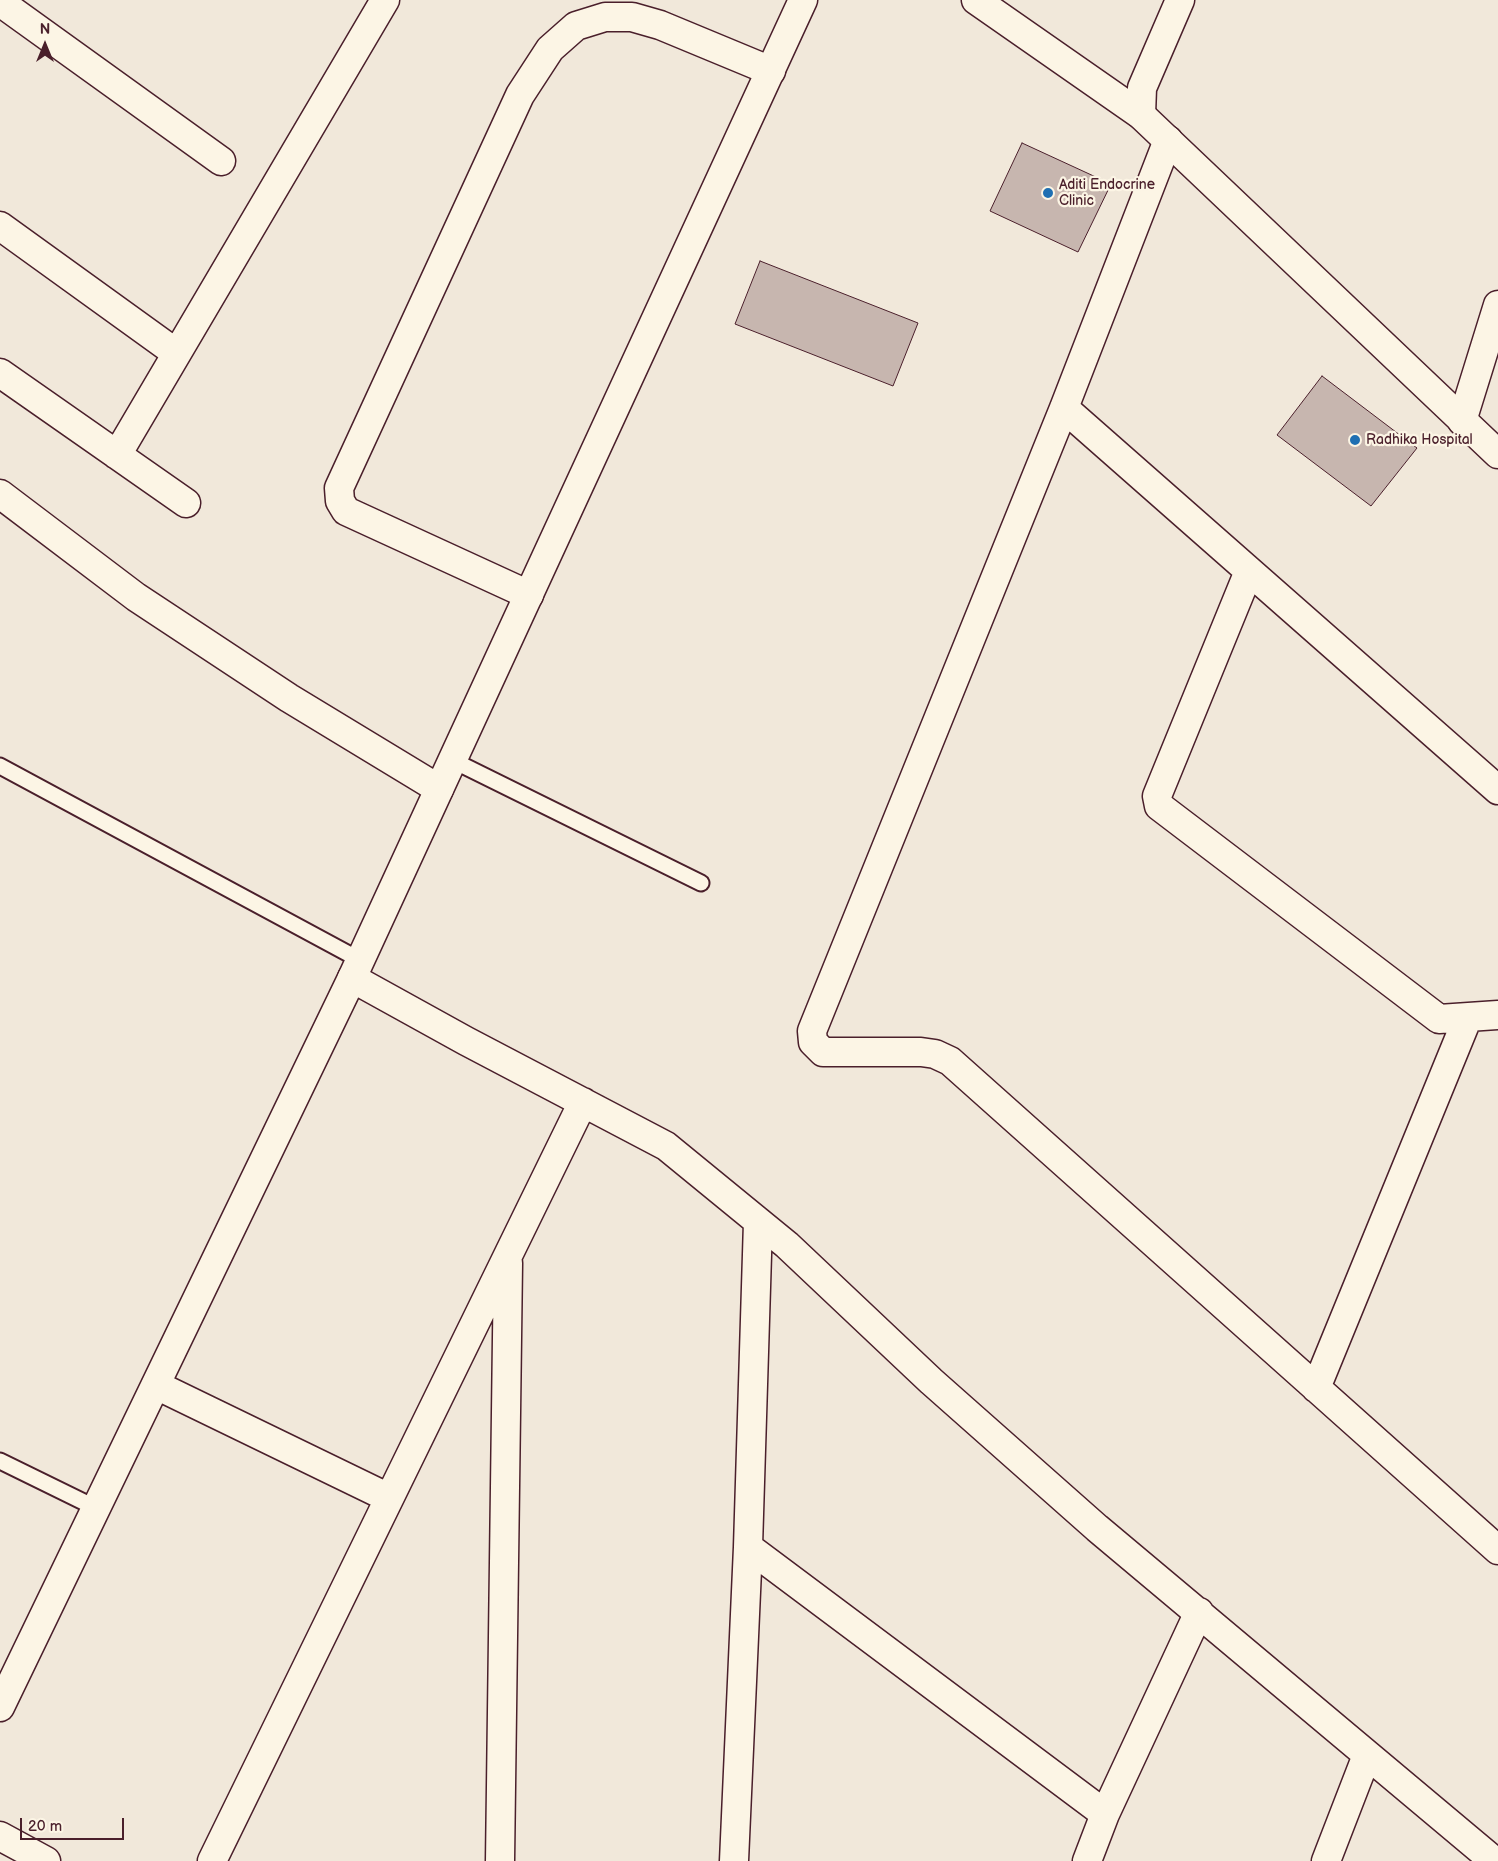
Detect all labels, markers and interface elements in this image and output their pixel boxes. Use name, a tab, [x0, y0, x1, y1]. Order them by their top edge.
north arrow	[20, 20, 70, 70]
text: N	[40, 21, 50, 38]
place label: Aditi Endocrine Clinic	[1059, 177, 1155, 210]
marker: Aditi Endocrine Clinic	[1041, 186, 1055, 200]
place label: Radhika Hospital	[1366, 432, 1473, 448]
marker: Radhika Hospital	[1348, 433, 1362, 447]
scale bar	[22, 1808, 126, 1840]
text: 20 m	[28, 1817, 62, 1836]

